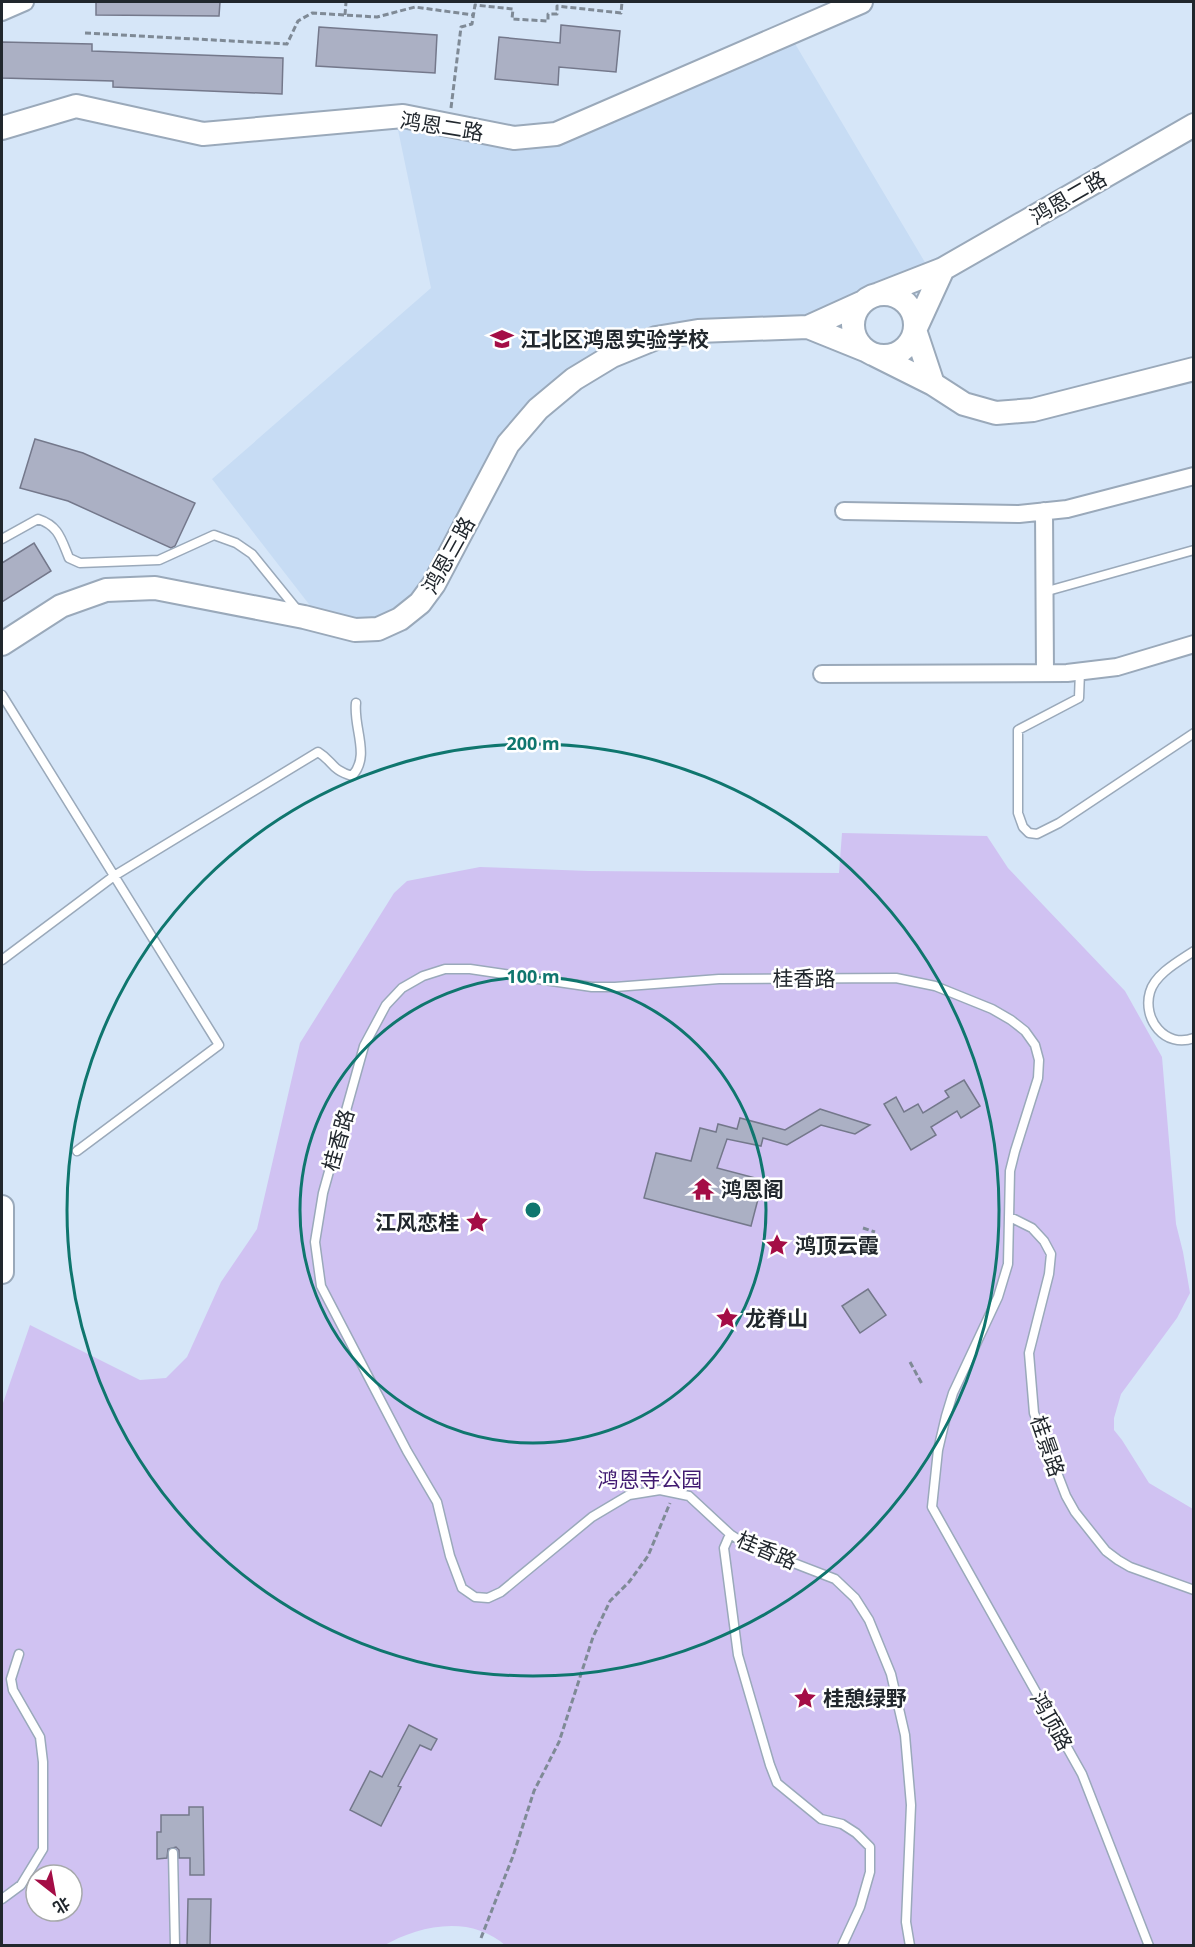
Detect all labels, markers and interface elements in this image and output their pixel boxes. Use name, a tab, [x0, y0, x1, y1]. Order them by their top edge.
street label: 鸿恩二路	[398, 106, 486, 146]
street label: 鸿恩二路	[1025, 164, 1111, 230]
place label: 江北区鸿恩实验学校	[520, 325, 709, 353]
school or university icon: 江北区鸿恩实验学校	[489, 326, 515, 352]
street label: 鸿恩三路	[415, 511, 481, 599]
text: 200 m	[506, 731, 560, 755]
text: 100 m	[506, 964, 560, 988]
street label: 桂香路	[773, 964, 836, 992]
street label: 桂香路	[316, 1106, 360, 1174]
place label: 鸿恩阁	[721, 1175, 784, 1203]
temple icon: 鸿恩阁	[690, 1176, 716, 1202]
centre of rings	[523, 1200, 543, 1220]
place label: 江风恋桂	[375, 1208, 459, 1236]
place icon: 江风恋桂	[464, 1209, 490, 1235]
place label: 鸿顶云霞	[795, 1231, 879, 1259]
place icon: 鸿顶云霞	[764, 1232, 790, 1258]
place label: 龙脊山	[745, 1304, 808, 1332]
place icon: 龙脊山	[714, 1305, 740, 1331]
street label: 桂景路	[1025, 1412, 1071, 1480]
park label: 鸿恩寺公园	[598, 1465, 703, 1493]
street label: 桂香路	[733, 1525, 801, 1575]
place label: 桂憩绿野	[823, 1684, 907, 1712]
place icon: 桂憩绿野	[792, 1685, 818, 1711]
street label: 鸿顶路	[1024, 1687, 1080, 1755]
north arrow	[24, 1863, 84, 1923]
text: 北	[49, 1892, 74, 1919]

